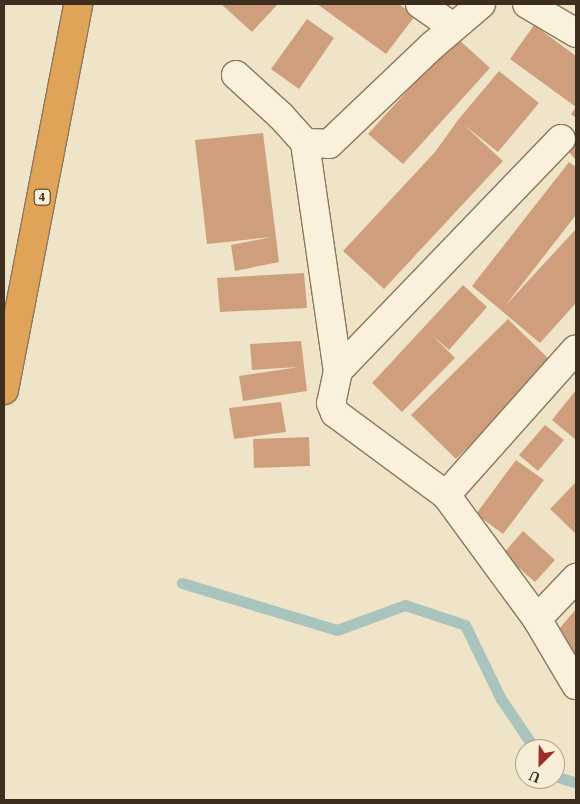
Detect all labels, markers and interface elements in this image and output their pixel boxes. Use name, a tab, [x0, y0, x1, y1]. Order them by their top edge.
road number: 4	[33, 188, 51, 206]
north arrow	[515, 739, 565, 789]
text: U	[526, 766, 543, 787]

